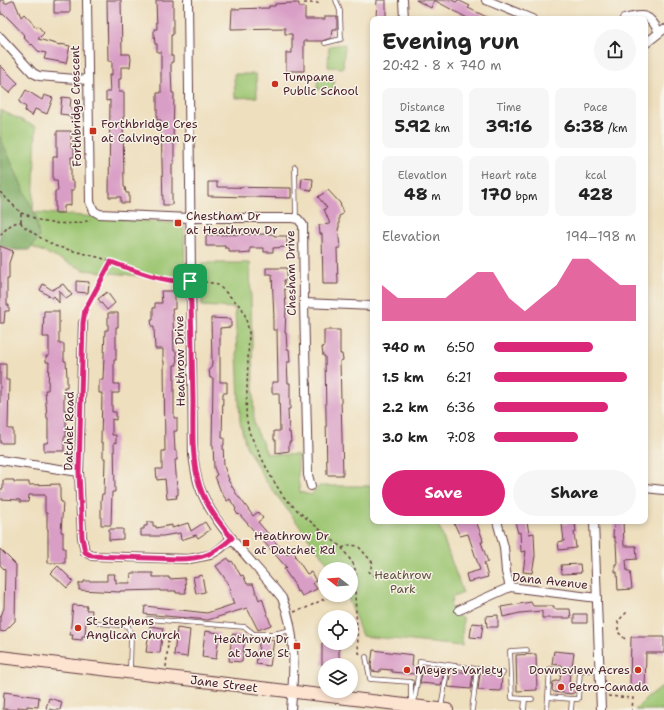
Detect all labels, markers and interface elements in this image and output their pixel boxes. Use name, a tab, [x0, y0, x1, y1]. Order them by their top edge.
text: Evening run	[382, 27, 519, 56]
button: share	[594, 29, 636, 71]
street label: Forthbridge Crescent	[67, 45, 85, 167]
text: 20:42 · 8 × 740 m	[382, 57, 501, 74]
place label: Tumpane Public School	[283, 69, 359, 99]
marker: Tumpane Public School	[270, 79, 280, 89]
text: Distance	[400, 100, 445, 115]
text: Time	[496, 100, 522, 115]
text: Pace	[584, 100, 608, 115]
text: 5.92	[395, 115, 431, 137]
text: 39:16	[486, 115, 532, 137]
text: 6:38	[564, 115, 604, 137]
place label: Forthbridge Cres at Calvington Dr	[101, 116, 198, 146]
text: km	[431, 121, 450, 136]
text: /km	[604, 121, 628, 136]
marker: Forthbridge Cres at Calvington Dr	[88, 126, 98, 136]
text: Elevation	[398, 168, 447, 183]
text: Heart rate	[481, 168, 537, 183]
text: kcal	[585, 168, 606, 183]
text: 48	[404, 183, 428, 205]
text: 170	[480, 183, 512, 205]
text: 428	[578, 183, 613, 205]
text: m	[428, 189, 441, 204]
text: bpm	[512, 189, 538, 204]
place label: Chestham Dr at Heathrow Dr	[186, 208, 278, 238]
marker: Chestham Dr at Heathrow Dr	[173, 218, 183, 228]
text: Elevation	[382, 228, 440, 245]
text: 194–198 m	[566, 228, 636, 245]
street label: Chesham Drive	[282, 230, 300, 316]
pin	[173, 264, 207, 298]
icon: arrive	[179, 270, 201, 292]
street label: Heathrow Drive	[171, 315, 189, 407]
text: 740 m	[382, 339, 425, 356]
text: 6:50	[446, 339, 475, 356]
text: 1.5 km	[382, 369, 424, 386]
text: 6:21	[446, 369, 471, 386]
street label: Datchet Road	[60, 391, 78, 471]
text: 2.2 km	[382, 399, 428, 416]
text: 6:36	[446, 399, 475, 416]
text: 3.0 km	[382, 429, 428, 446]
text: 7:08	[446, 429, 476, 446]
button: Save	[382, 470, 505, 516]
button: Share	[513, 470, 636, 516]
place label: Heathrow Dr at Datchet Rd	[254, 528, 336, 558]
marker: Heathrow Dr at Datchet Rd	[241, 538, 251, 548]
north arrow	[318, 562, 358, 602]
map controls	[318, 562, 358, 698]
park label: Heathrow Park	[374, 567, 432, 597]
street label: Dana Avenue	[511, 569, 589, 593]
button: locate	[318, 610, 358, 650]
place label: St Stephens Anglican Church	[86, 613, 180, 643]
marker: St Stephens Anglican Church	[73, 623, 83, 633]
place label: Heathrow Dr at Jane St	[214, 631, 289, 661]
marker: Heathrow Dr at Jane St	[292, 641, 302, 651]
button: layers	[318, 658, 358, 698]
place label: Meyers Variety	[415, 662, 503, 678]
place label: Downsview Acres	[529, 662, 630, 678]
marker: Meyers Variety	[402, 665, 412, 675]
marker: Downsview Acres	[633, 665, 643, 675]
street label: Jane Street	[189, 672, 259, 696]
place label: Petro-Canada	[569, 679, 650, 695]
marker: Petro-Canada	[556, 682, 566, 692]

